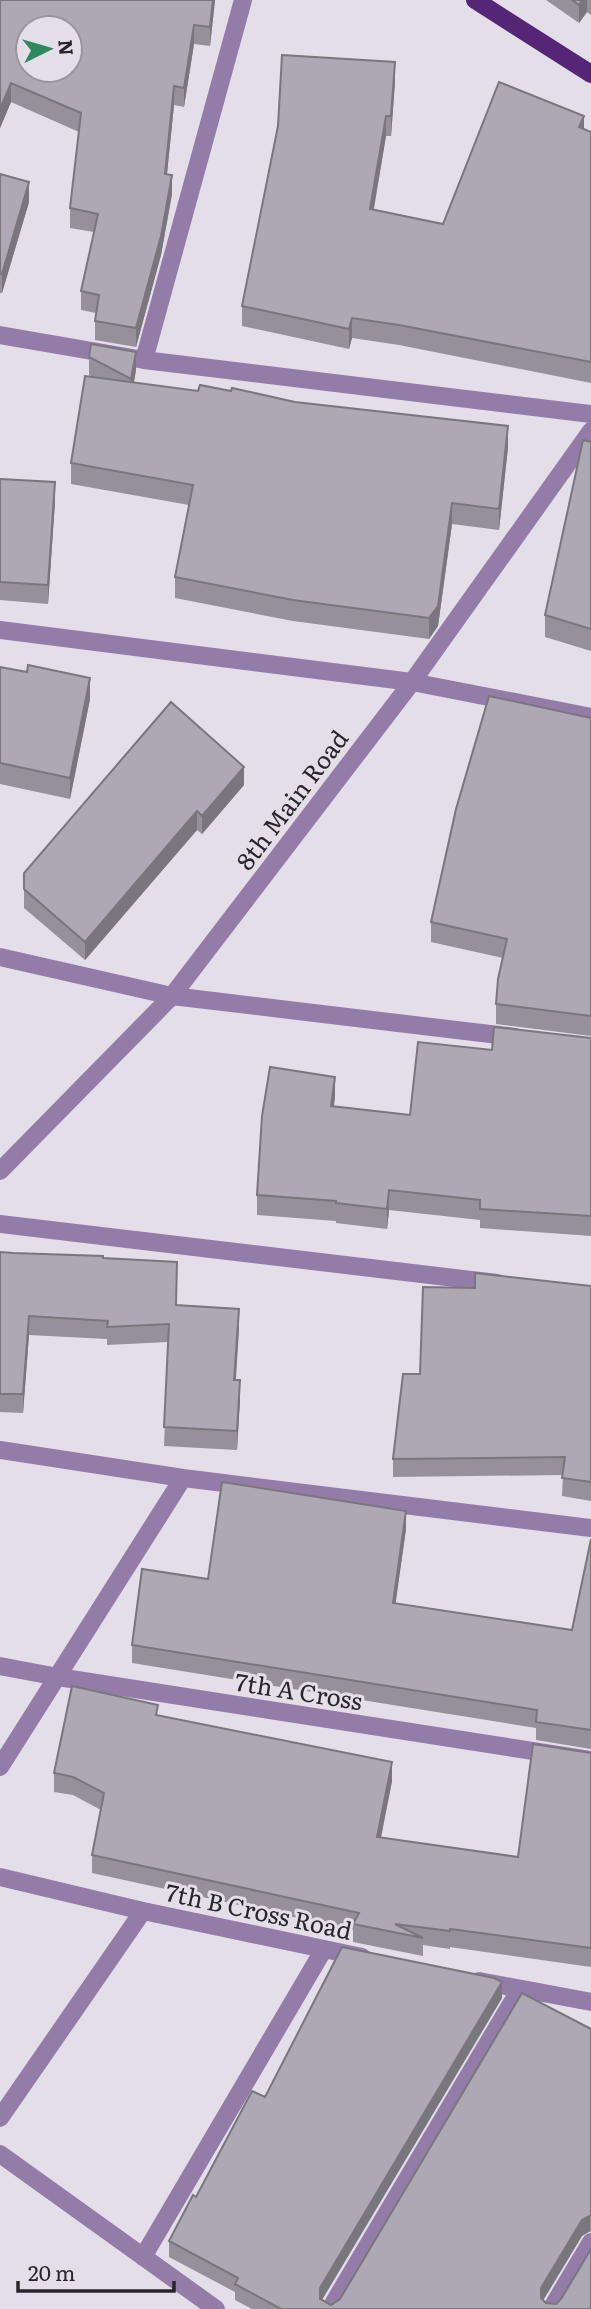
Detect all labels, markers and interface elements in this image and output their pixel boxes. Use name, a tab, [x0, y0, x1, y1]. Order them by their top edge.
north arrow	[14, 14, 84, 84]
text: N	[52, 38, 82, 57]
street label: 8th Main Road	[227, 722, 355, 876]
street label: 7th A Cross	[233, 1663, 365, 1717]
street label: 7th B Cross Road	[163, 1873, 356, 1947]
scale bar	[18, 2250, 173, 2294]
text: 20 m	[28, 2256, 75, 2287]

